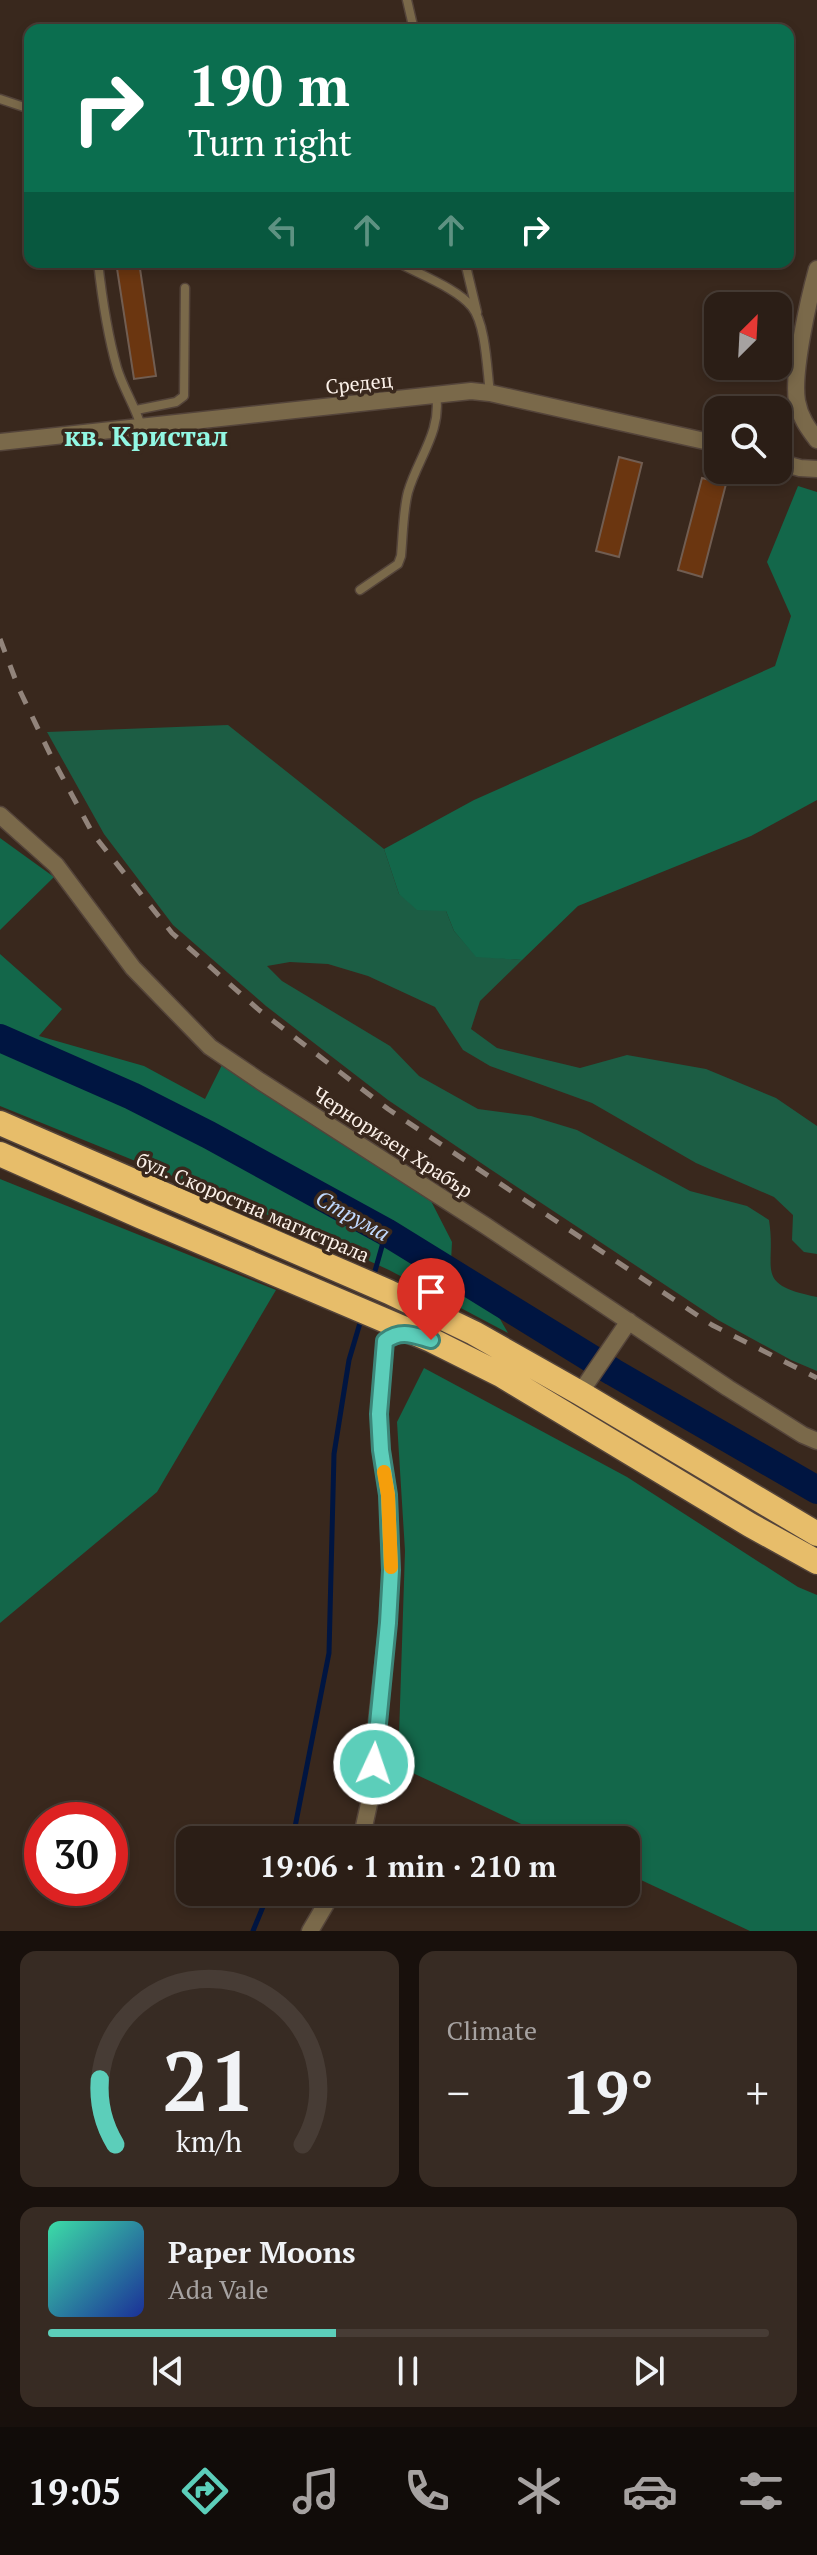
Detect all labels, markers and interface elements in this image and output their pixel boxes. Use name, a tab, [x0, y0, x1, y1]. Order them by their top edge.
text: 190 m	[188, 48, 350, 122]
icon: right	[56, 56, 160, 160]
text: Turn right	[188, 119, 352, 166]
icon: left	[261, 208, 305, 252]
icon: ahead	[345, 208, 389, 252]
icon: ahead	[429, 208, 473, 252]
icon: right	[513, 208, 557, 252]
north arrow	[704, 292, 792, 380]
map controls	[704, 292, 792, 484]
street label: Средец	[324, 366, 394, 400]
button: search	[704, 396, 792, 484]
district label: кв. Кристал	[64, 417, 228, 454]
street label: Черноризец Храбър	[308, 1080, 478, 1204]
street label: бул. Скоростна магистрала	[132, 1146, 374, 1268]
water label: Струма	[311, 1183, 395, 1247]
pin	[397, 1258, 465, 1340]
icon: arrive	[409, 1270, 453, 1314]
position arrow	[332, 1722, 416, 1806]
speed limit sign: 30	[24, 1802, 128, 1906]
text: 19:06 · 1 min · 210 m	[260, 1846, 556, 1886]
text: Climate	[447, 2013, 537, 2047]
text: 21	[162, 2025, 256, 2135]
text: 19°	[561, 2052, 654, 2131]
text: −	[447, 2063, 470, 2122]
text: +	[746, 2063, 769, 2122]
text: km/h	[176, 2122, 242, 2160]
text: Paper Moons	[168, 2232, 356, 2272]
text: Ada Vale	[168, 2272, 269, 2306]
icon: previous	[146, 2349, 190, 2393]
icon: pause	[386, 2349, 430, 2393]
icon: next	[627, 2349, 671, 2393]
icon: directions	[177, 2463, 233, 2519]
icon: music	[288, 2463, 344, 2519]
icon: phone	[399, 2463, 455, 2519]
icon: climate	[511, 2463, 567, 2519]
icon: car	[622, 2463, 678, 2519]
icon: filters	[733, 2463, 789, 2519]
text: 19:05	[28, 2468, 121, 2515]

